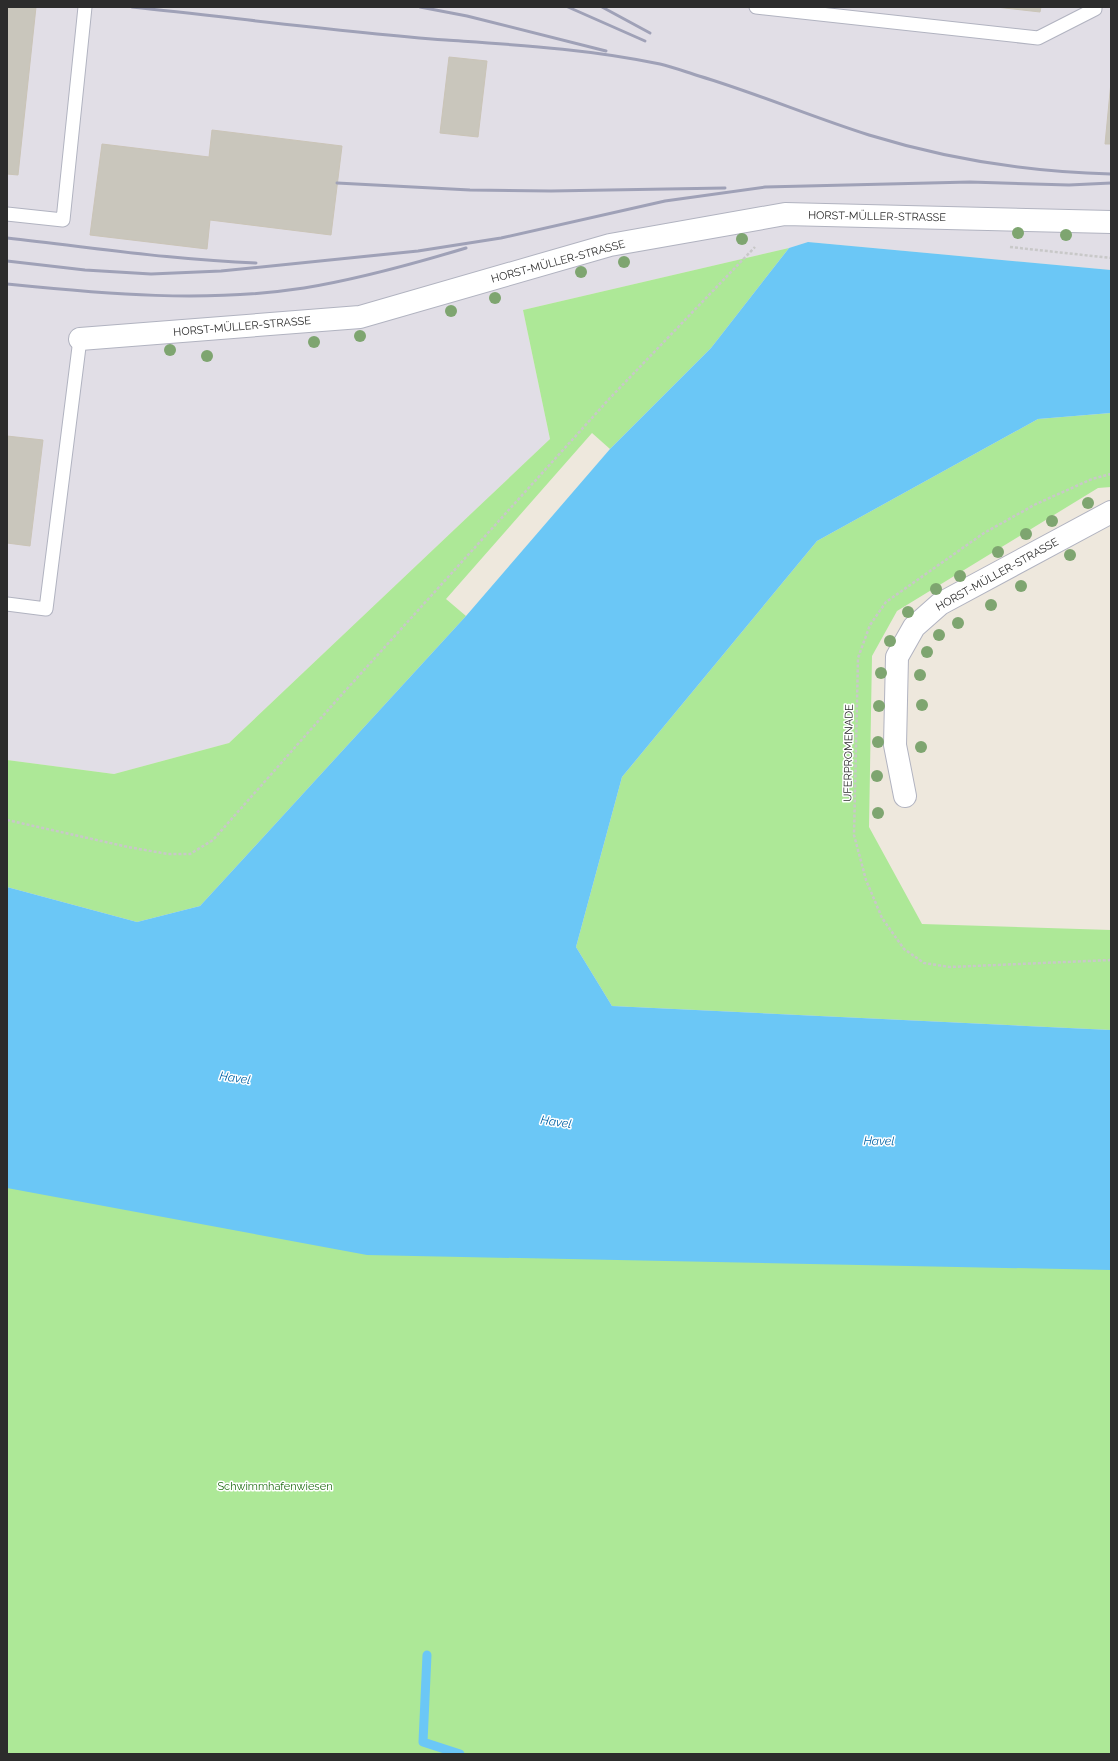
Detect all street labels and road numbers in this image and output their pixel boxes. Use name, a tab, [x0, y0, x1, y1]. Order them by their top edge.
street label: HORST-MÜLLER-STRASSE	[808, 209, 946, 224]
street label: HORST-MÜLLER-STRASSE	[490, 237, 627, 286]
street label: HORST-MÜLLER-STRASSE	[173, 314, 312, 339]
street label: HORST-MÜLLER-STRASSE	[934, 535, 1061, 614]
street label: UFERPROMENADE	[841, 704, 856, 802]

